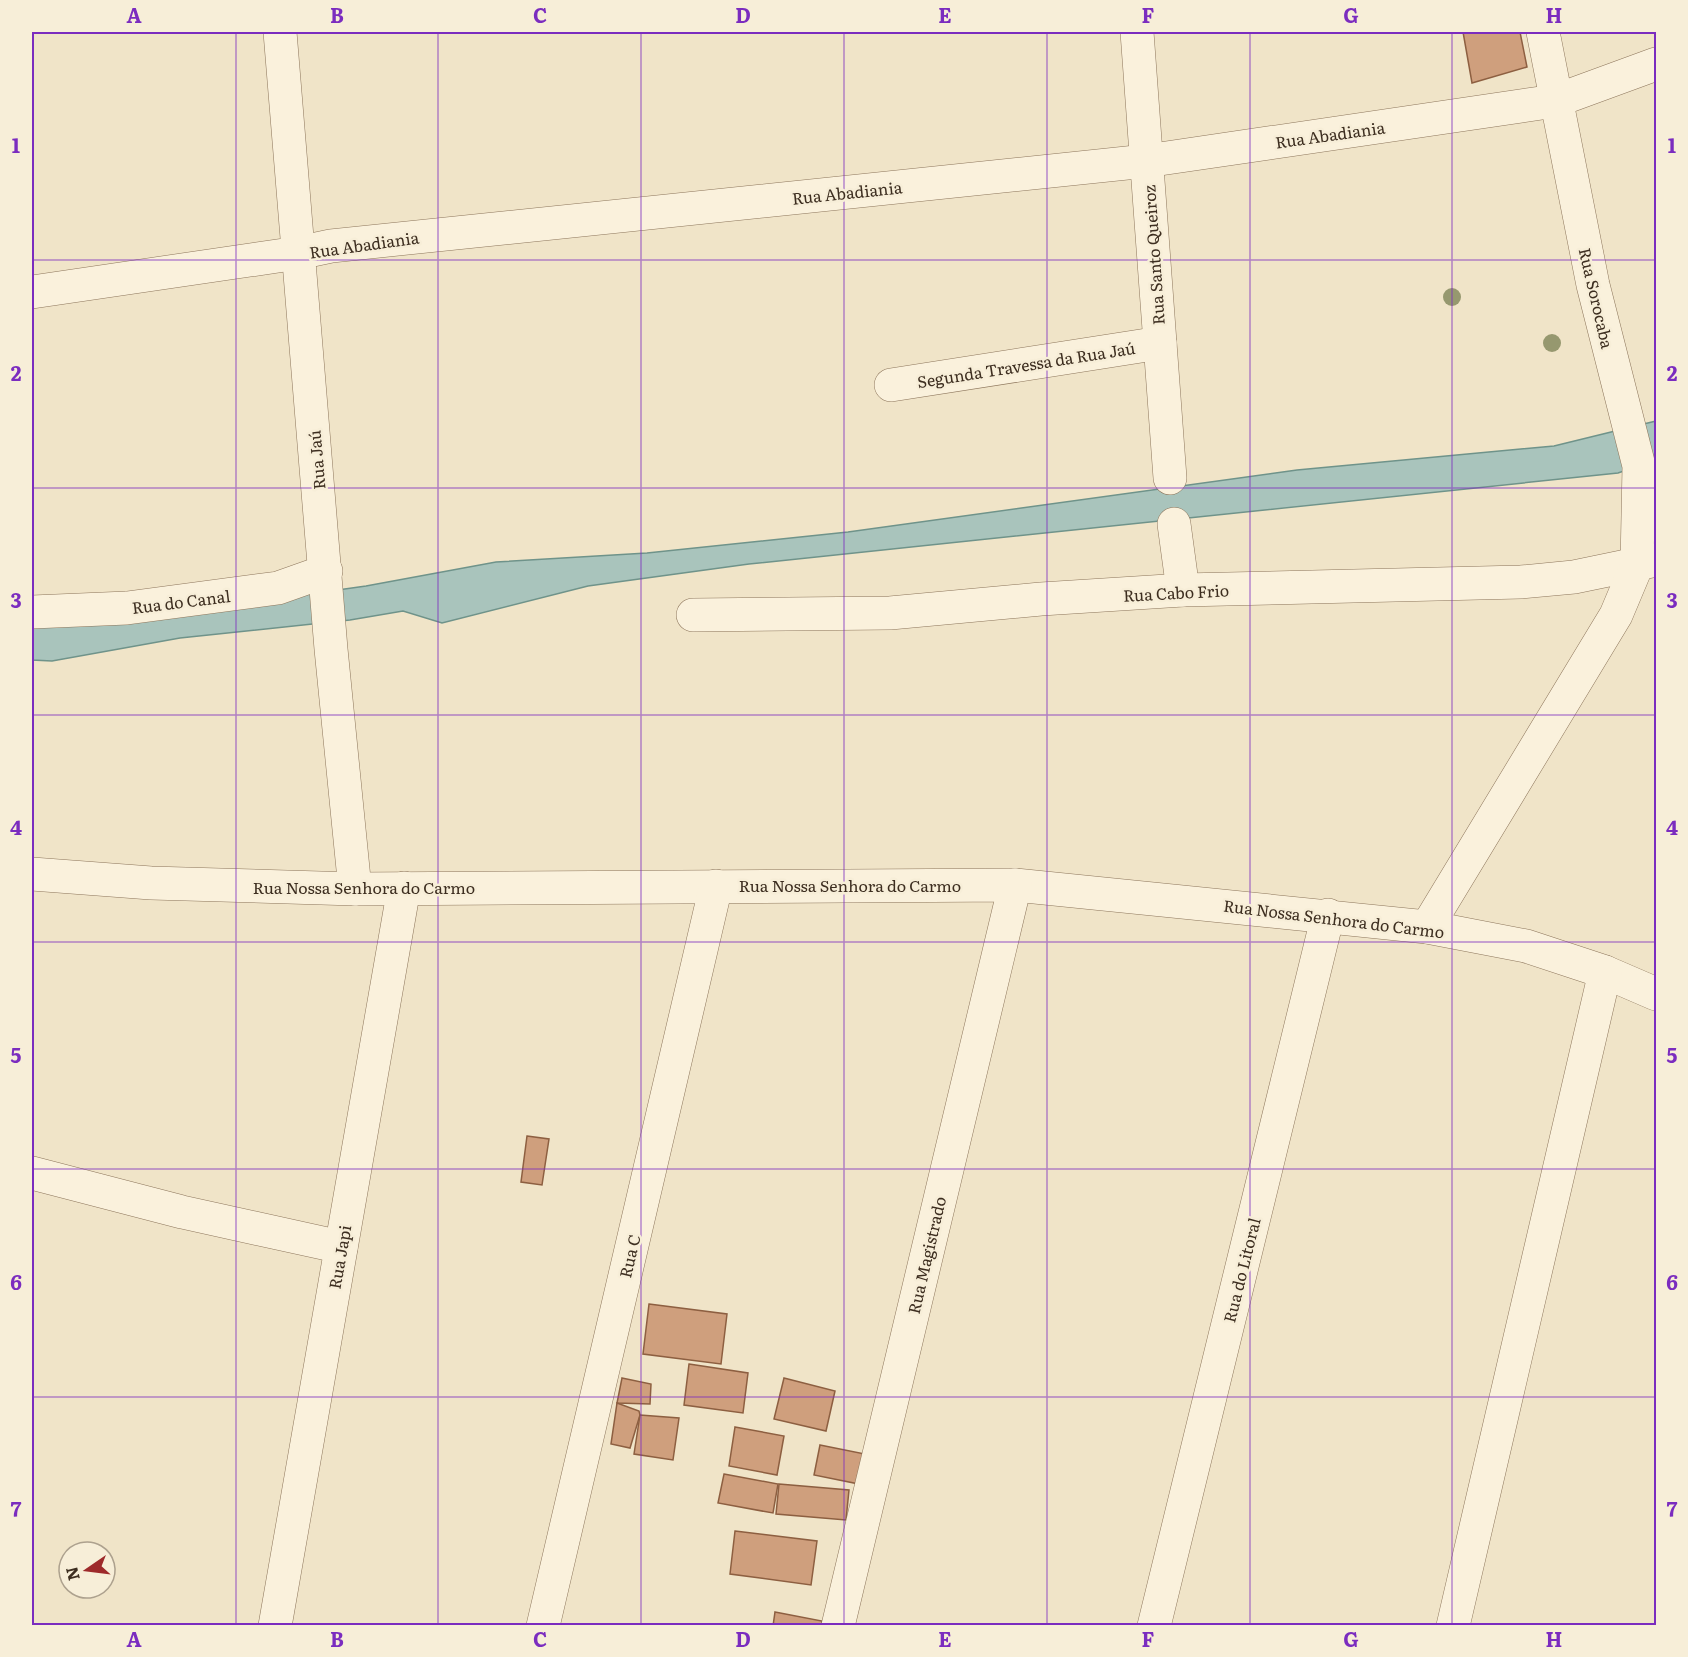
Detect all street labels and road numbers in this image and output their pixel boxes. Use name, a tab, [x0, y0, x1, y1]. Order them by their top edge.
street label: Rua Abadiania	[1274, 114, 1387, 154]
street label: Rua Abadiania	[791, 174, 904, 210]
street label: Rua Santo Queiroz	[1136, 184, 1170, 326]
street label: Rua Abadiania	[308, 224, 421, 264]
street label: Rua Sorocaba	[1574, 245, 1620, 351]
street label: Segunda Travessa da Rua Jaú	[915, 335, 1137, 393]
street label: Rua Jaú	[301, 429, 331, 491]
street label: Rua Cabo Frio	[1122, 577, 1230, 607]
street label: Rua do Canal	[130, 583, 232, 619]
street label: Rua Nossa Senhora do Carmo	[739, 873, 961, 897]
street label: Rua Nossa Senhora do Carmo	[253, 875, 475, 899]
street label: Rua Nossa Senhora do Carmo	[1222, 893, 1446, 943]
street label: Rua Magistrado	[901, 1194, 951, 1316]
street label: Rua do Litoral	[1216, 1215, 1266, 1325]
street label: Rua Japi	[322, 1223, 356, 1291]
street label: Rua C	[612, 1232, 646, 1280]

